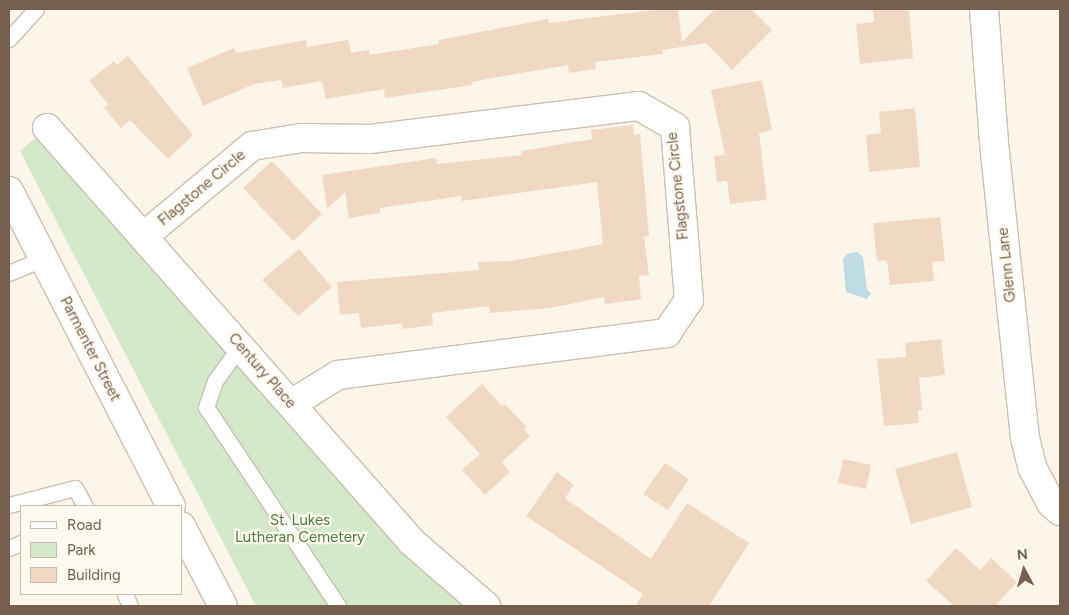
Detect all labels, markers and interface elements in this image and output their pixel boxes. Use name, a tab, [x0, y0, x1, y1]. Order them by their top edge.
street label: Flagstone Circle	[663, 131, 693, 241]
street label: Flagstone Circle	[155, 146, 249, 230]
street label: Glenn Lane	[994, 227, 1020, 303]
street label: Parmenter Street	[56, 294, 124, 404]
street label: Century Place	[224, 330, 300, 412]
legend	[20, 505, 182, 595]
park label: St. Lukes Lutheran Cemetery	[235, 511, 365, 546]
text: Road	[67, 516, 102, 534]
text: Park	[67, 541, 96, 559]
north arrow	[999, 545, 1049, 595]
text: N	[1016, 546, 1029, 564]
text: Building	[67, 566, 121, 584]

